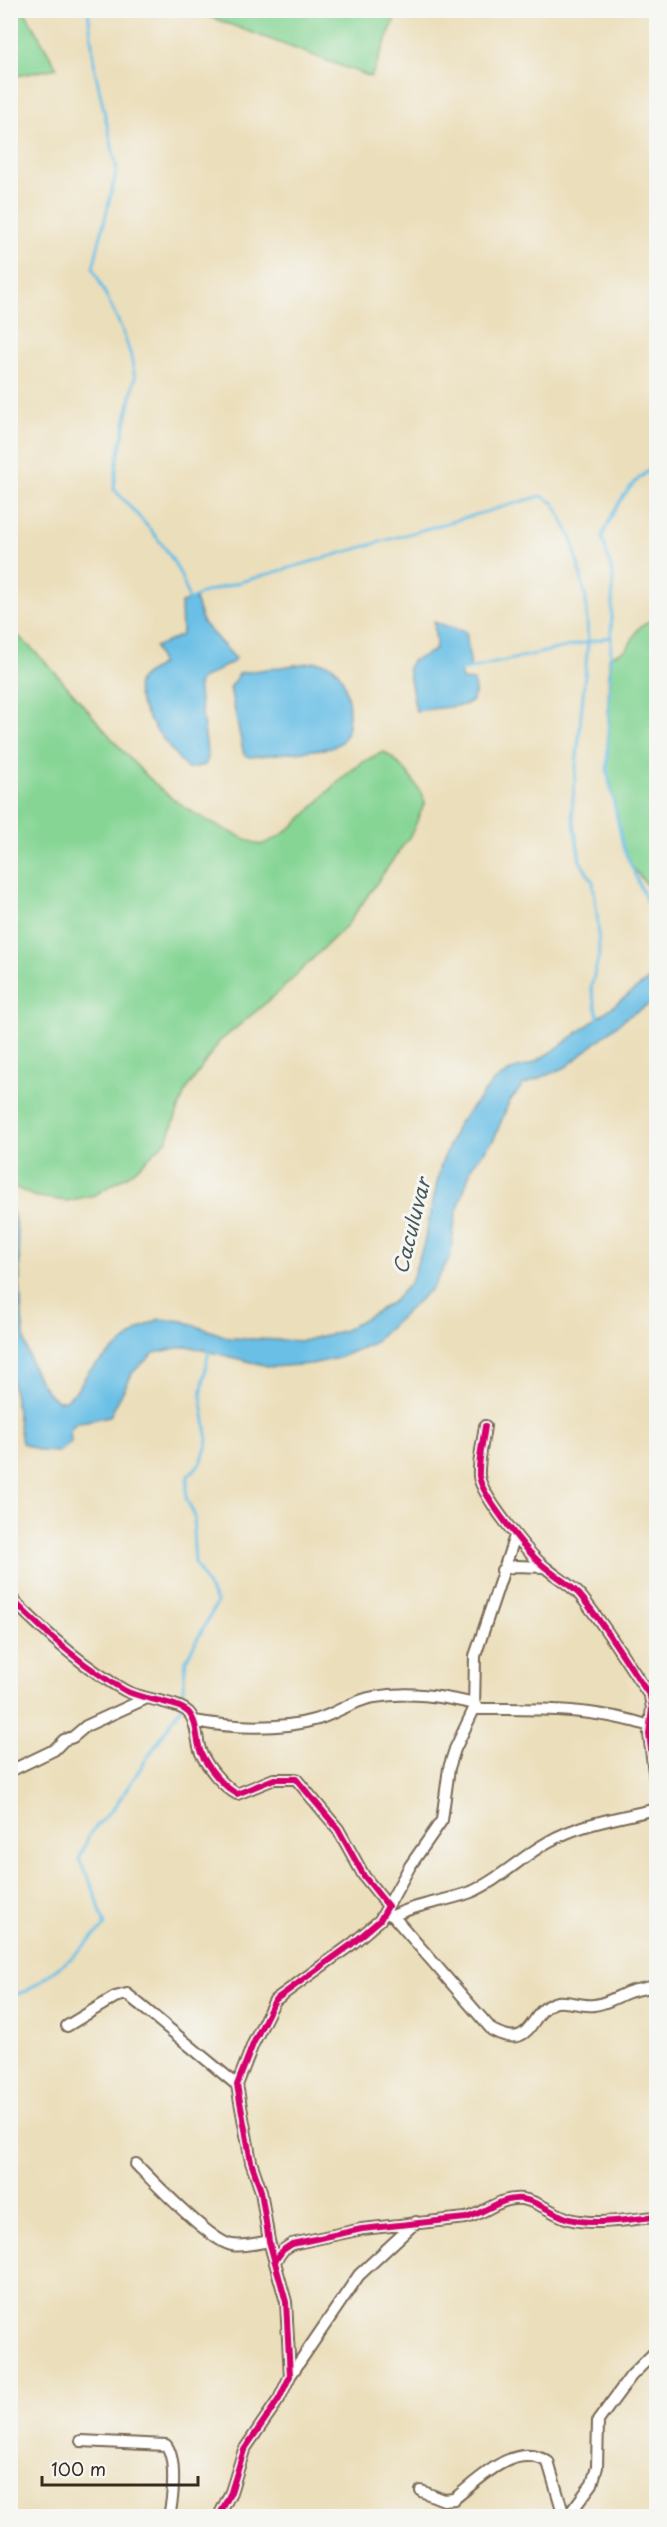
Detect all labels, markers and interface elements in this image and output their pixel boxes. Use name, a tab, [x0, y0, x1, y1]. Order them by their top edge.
water label: Caculuvar	[385, 1172, 438, 1277]
scale bar	[42, 2449, 198, 2487]
text: 100 m	[51, 2455, 106, 2482]

